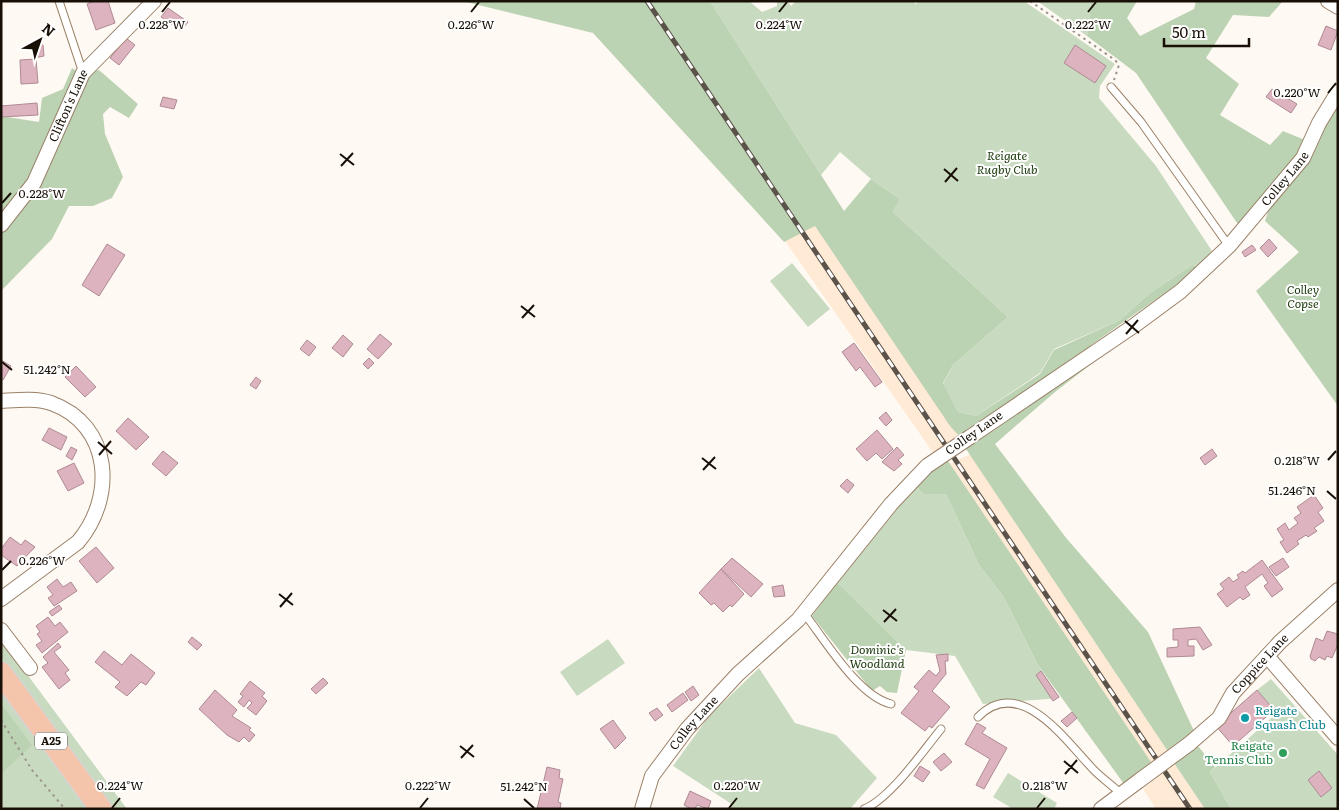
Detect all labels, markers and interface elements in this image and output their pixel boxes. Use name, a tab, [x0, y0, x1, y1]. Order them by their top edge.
north arrow	[15, 15, 65, 65]
text: 0.228°W	[139, 15, 185, 33]
text: 0.226°W	[448, 15, 494, 33]
text: 0.224°W	[756, 15, 802, 33]
text: 0.222°W	[1065, 15, 1111, 33]
scale bar	[1164, 15, 1249, 47]
text: N	[38, 18, 60, 41]
text: 50 m	[1172, 20, 1206, 43]
street label: Clifton's Lane	[43, 64, 91, 145]
text: 0.220°W	[1273, 83, 1321, 101]
park label: Reigate Rugby Club	[977, 146, 1038, 178]
street label: Colley Lane	[1256, 148, 1313, 210]
text: 0.228°W	[19, 184, 65, 202]
park label: Colley Copse	[1287, 280, 1319, 312]
text: 51.242°N	[23, 360, 71, 378]
street label: Colley Lane	[941, 406, 1006, 459]
text: 0.218°W	[1274, 451, 1320, 469]
text: 51.246°N	[1268, 481, 1316, 499]
text: 0.226°W	[19, 551, 65, 569]
street label: Coppice Lane	[1227, 629, 1292, 697]
park label: Dominic's Woodland	[849, 640, 905, 672]
street label: Colley Lane	[664, 691, 722, 753]
place label: Reigate Squash Club	[1255, 701, 1326, 733]
marker: Reigate Squash Club	[1239, 712, 1251, 724]
road number: A25	[35, 732, 67, 749]
place label: Reigate Tennis Club	[1205, 736, 1273, 768]
marker: Reigate Tennis Club	[1277, 747, 1289, 759]
text: 0.224°W	[97, 776, 143, 794]
text: 0.222°W	[405, 776, 451, 794]
text: 0.220°W	[713, 776, 761, 794]
text: 0.218°W	[1022, 776, 1068, 794]
text: 51.242°N	[500, 777, 548, 795]

